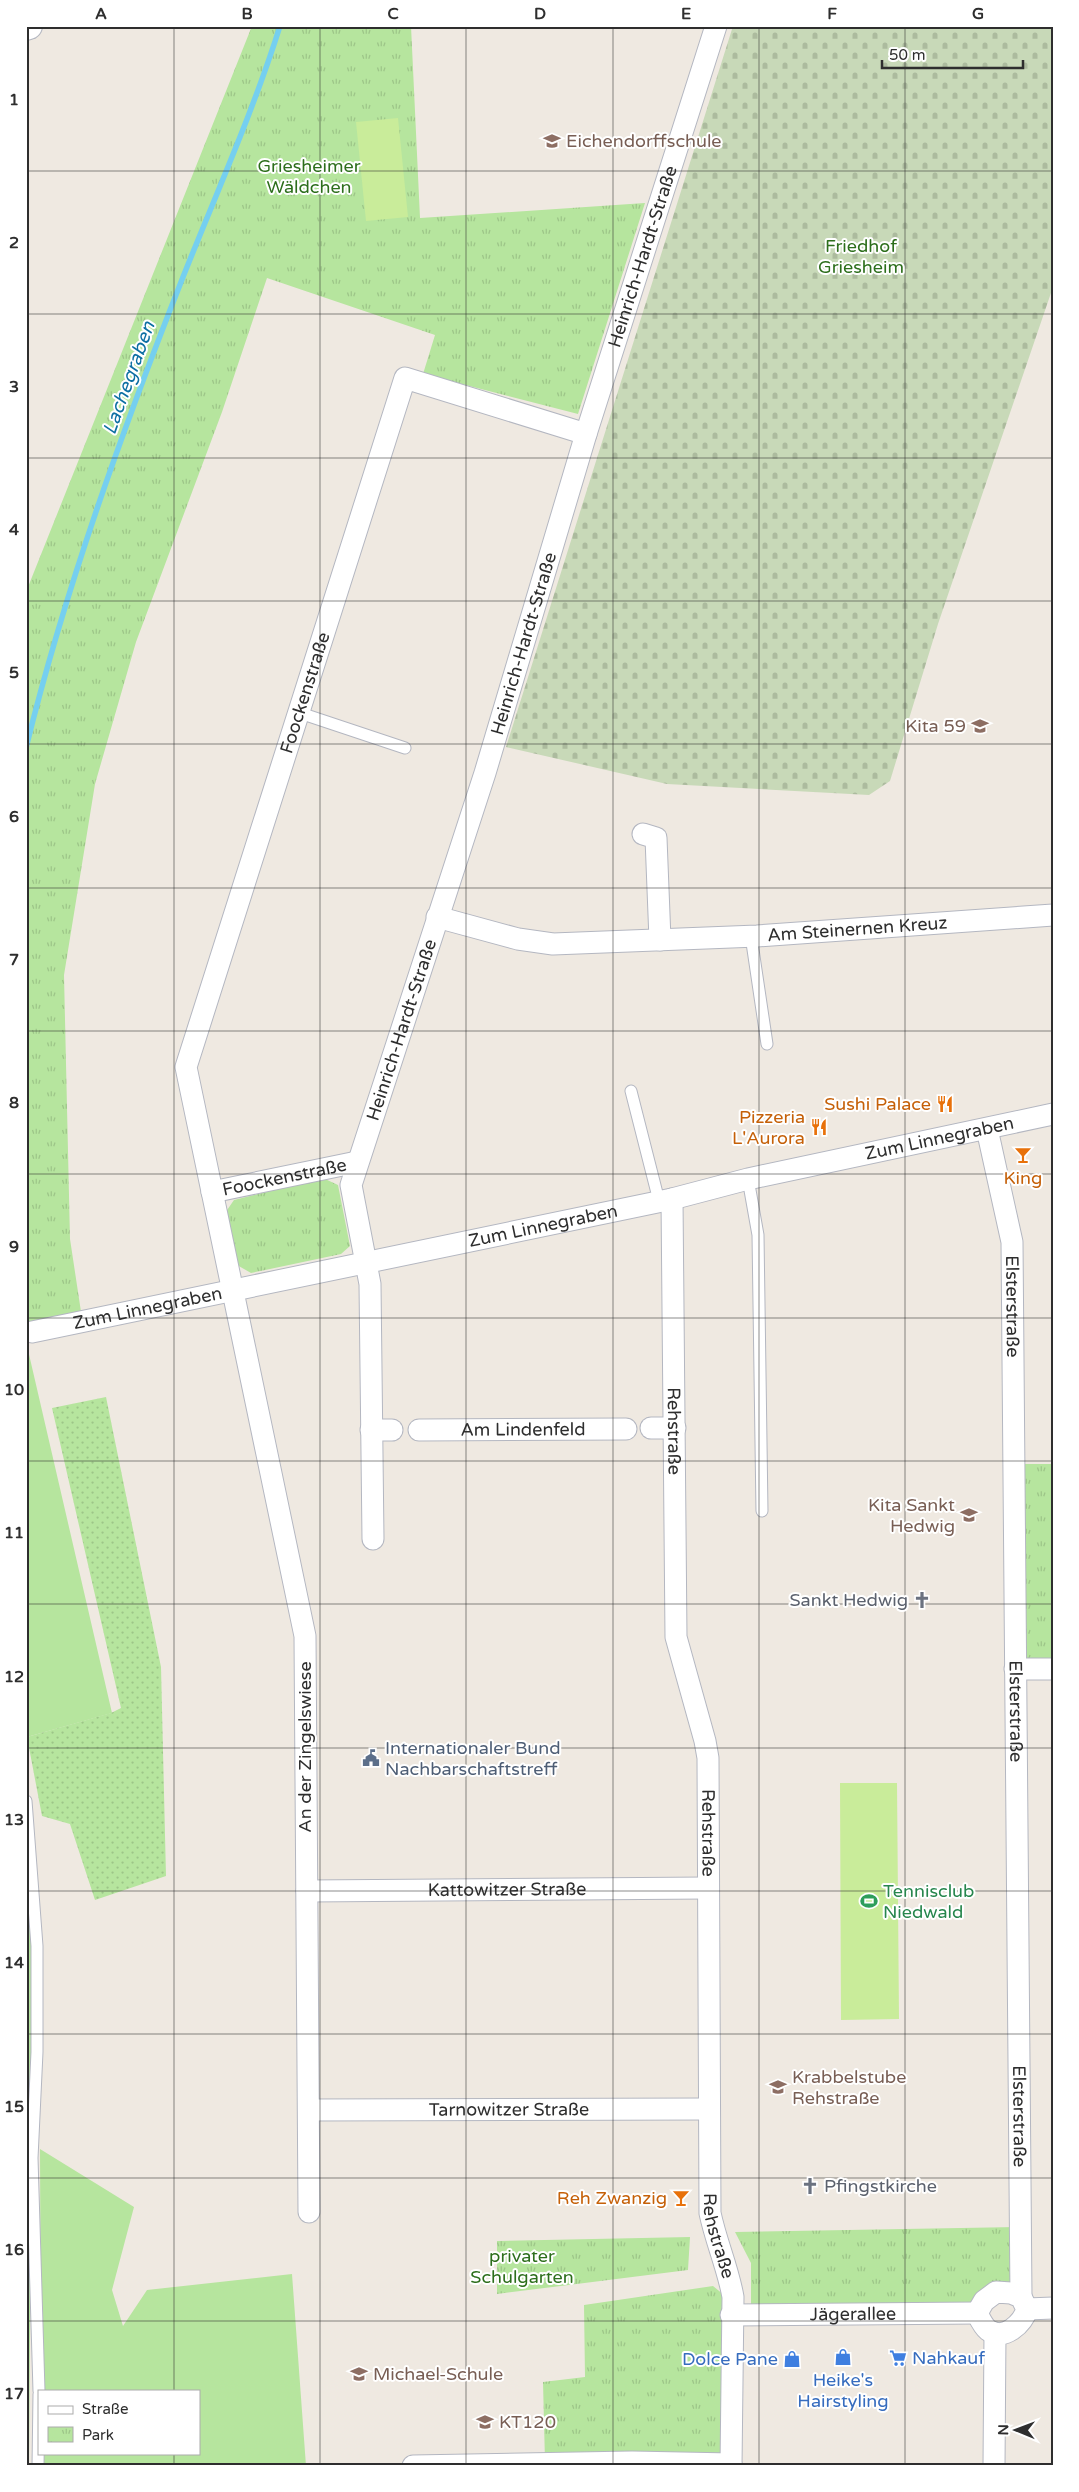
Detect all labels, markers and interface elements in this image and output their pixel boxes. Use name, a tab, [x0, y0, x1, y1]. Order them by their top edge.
text: A	[95, 4, 107, 24]
text: B	[241, 4, 253, 24]
text: C	[387, 4, 399, 24]
text: D	[534, 4, 546, 24]
text: E	[681, 4, 691, 24]
text: F	[827, 4, 837, 24]
text: G	[972, 4, 984, 24]
scale bar	[882, 38, 1023, 70]
text: 50 m	[889, 46, 926, 64]
text: 1	[9, 90, 19, 110]
place label: Eichendorffschule	[566, 130, 722, 152]
school or university icon: Eichendorffschule	[542, 131, 562, 151]
park label: Griesheimer Wäldchen	[257, 155, 361, 198]
street label: Heinrich-Hardt-Straße	[603, 163, 682, 350]
text: 2	[9, 233, 19, 253]
park label: Friedhof Griesheim	[818, 235, 904, 278]
water label: Lachegraben	[98, 318, 160, 437]
text: 3	[9, 377, 19, 397]
text: 4	[9, 520, 19, 540]
street label: Heinrich-Hardt-Straße	[486, 550, 561, 738]
street label: Foockenstraße	[275, 629, 335, 756]
text: 5	[9, 663, 19, 683]
place label: Kita 59	[905, 715, 966, 737]
school or university icon: Kita 59	[970, 716, 990, 736]
text: 6	[9, 807, 19, 827]
street label: Am Steinernen Kreuz	[767, 912, 948, 946]
street label: Heinrich-Hardt-Straße	[362, 936, 441, 1123]
text: 7	[9, 950, 19, 970]
text: 8	[9, 1093, 19, 1113]
place label: Sushi Palace	[824, 1093, 931, 1115]
restaurant icon: Sushi Palace	[935, 1094, 955, 1114]
place label: Pizzeria L'Aurora	[732, 1106, 805, 1149]
street label: Zum Linnegraben	[863, 1112, 1016, 1165]
restaurant icon: Pizzeria L'Aurora	[809, 1117, 829, 1137]
bar icon: King	[1013, 1145, 1033, 1165]
street label: Foockenstraße	[220, 1153, 349, 1201]
place label: King	[1004, 1167, 1042, 1189]
street label: Zum Linnegraben	[467, 1200, 620, 1252]
text: 9	[9, 1237, 19, 1257]
street label: Elsterstraße	[1001, 1255, 1024, 1357]
street label: Zum Linnegraben	[71, 1282, 224, 1334]
text: 10	[4, 1380, 24, 1400]
street label: Rehstraße	[663, 1387, 686, 1475]
street label: Am Lindenfeld	[460, 1418, 586, 1441]
place label: Kita Sankt Hedwig	[868, 1494, 955, 1537]
school or university icon: Kita Sankt Hedwig	[959, 1505, 979, 1525]
text: 11	[4, 1523, 24, 1543]
place label: Sankt Hedwig	[789, 1589, 908, 1611]
church icon: Sankt Hedwig	[912, 1590, 932, 1610]
street label: Elsterstraße	[1005, 1660, 1027, 1762]
street label: An der Zingelswiese	[294, 1661, 316, 1833]
text: 12	[4, 1667, 24, 1687]
place label: Internationaler Bund Nachbarschaftstreff	[385, 1737, 561, 1780]
public building icon: Internationaler Bund Nachbarschaftstreff	[361, 1748, 381, 1768]
street label: Rehstraße	[697, 1789, 720, 1877]
text: 13	[4, 1810, 24, 1830]
street label: Kattowitzer Straße	[428, 1878, 586, 1901]
place label: Tennisclub Niedwald	[883, 1880, 974, 1923]
sports icon: Tennisclub Niedwald	[859, 1891, 879, 1911]
text: 14	[4, 1953, 24, 1973]
street label: Elsterstraße	[1008, 2065, 1031, 2167]
place label: Krabbelstube Rehstraße	[792, 2066, 906, 2109]
school or university icon: Krabbelstube Rehstraße	[768, 2077, 788, 2097]
text: 15	[4, 2097, 24, 2117]
street label: Tarnowitzer Straße	[429, 2098, 589, 2121]
place label: Pfingstkirche	[824, 2175, 937, 2197]
church icon: Pfingstkirche	[800, 2176, 820, 2196]
place label: Reh Zwanzig	[557, 2187, 667, 2209]
bar icon: Reh Zwanzig	[671, 2188, 691, 2208]
street label: Rehstraße	[699, 2193, 739, 2281]
text: 16	[4, 2240, 24, 2260]
park label: privater Schulgarten	[470, 2245, 574, 2288]
street label: Jägerallee	[810, 2303, 896, 2325]
shop icon: Heike's Hairstyling	[833, 2347, 853, 2367]
place label: Nahkauf	[912, 2347, 985, 2369]
place label: Dolce Pane	[682, 2348, 778, 2370]
supermarket icon: Nahkauf	[888, 2348, 908, 2368]
shop icon: Dolce Pane	[782, 2349, 802, 2369]
place label: Michael-Schule	[373, 2363, 503, 2385]
school or university icon: Michael-Schule	[349, 2364, 369, 2384]
place label: Heike's Hairstyling	[797, 2369, 889, 2412]
text: 17	[4, 2384, 24, 2404]
legend	[38, 2390, 200, 2454]
text: Straße	[82, 2400, 128, 2418]
north arrow	[992, 2404, 1042, 2454]
place label: KT120	[499, 2411, 556, 2433]
school or university icon: KT120	[475, 2412, 495, 2432]
text: N	[995, 2424, 1012, 2436]
text: Park	[82, 2426, 114, 2444]

